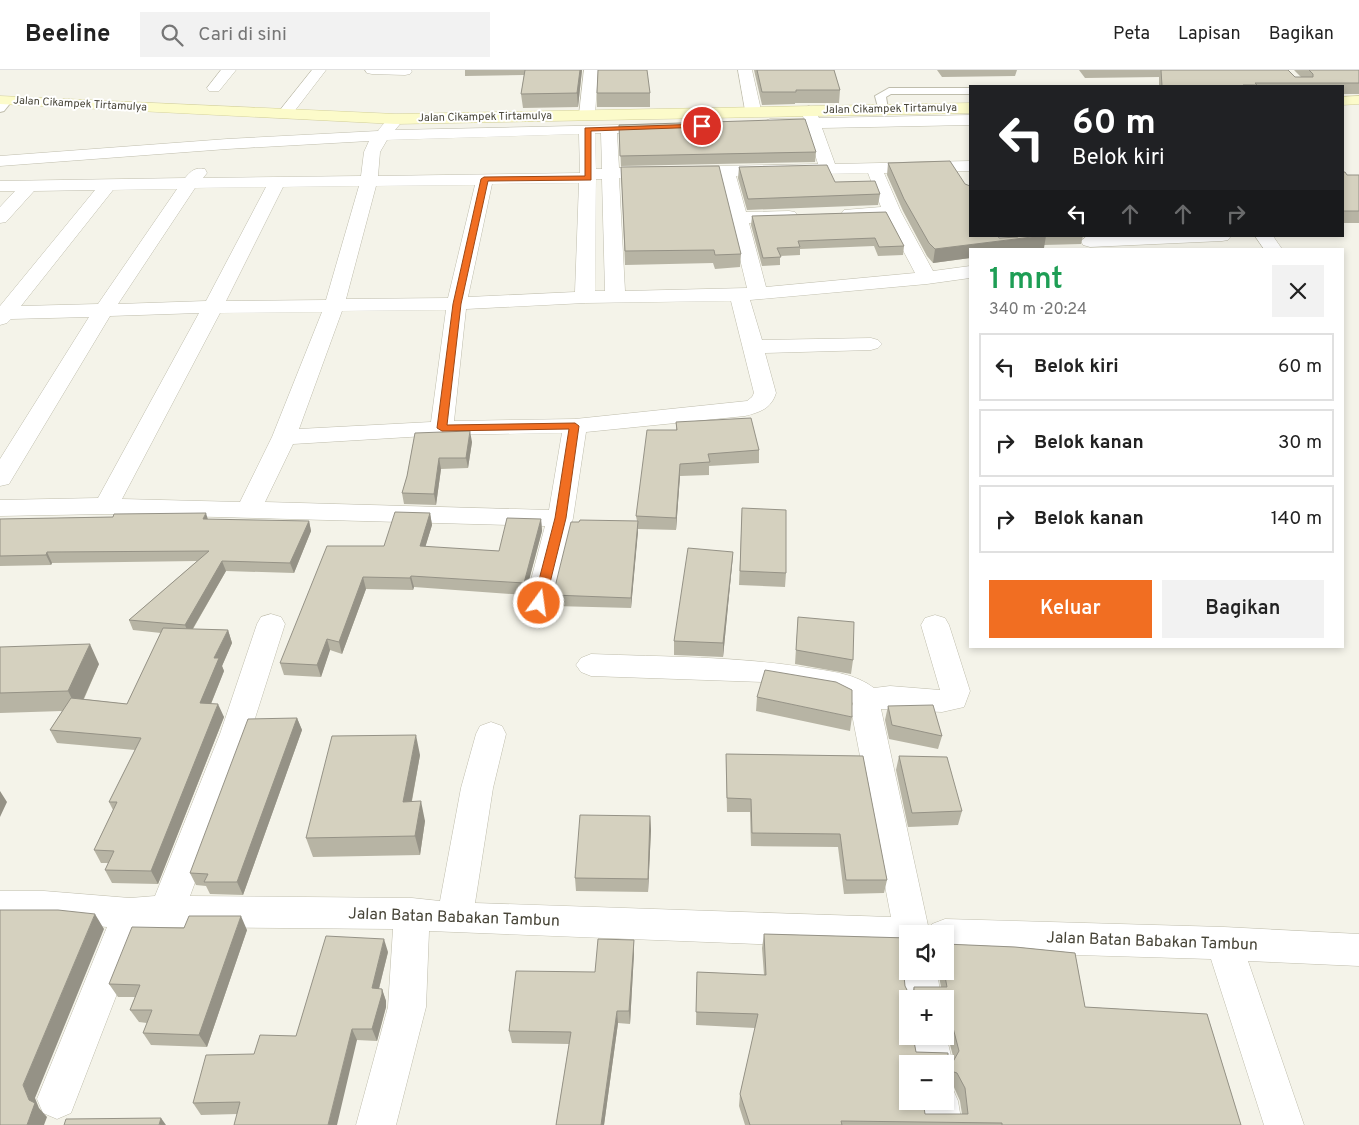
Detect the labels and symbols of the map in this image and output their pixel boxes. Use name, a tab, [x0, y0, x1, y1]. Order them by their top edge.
street label: Jalan Cikampek Tirtamulya	[13, 94, 147, 115]
street label: Jalan Cikampek Tirtamulya	[823, 101, 957, 117]
pin	[681, 105, 723, 147]
street label: Jalan Cikampek Tirtamulya	[418, 109, 552, 125]
position arrow	[512, 576, 564, 628]
street label: Jalan Batan Babakan Tambun	[348, 904, 560, 932]
street label: Jalan Batan Babakan Tambun	[1046, 928, 1258, 956]

